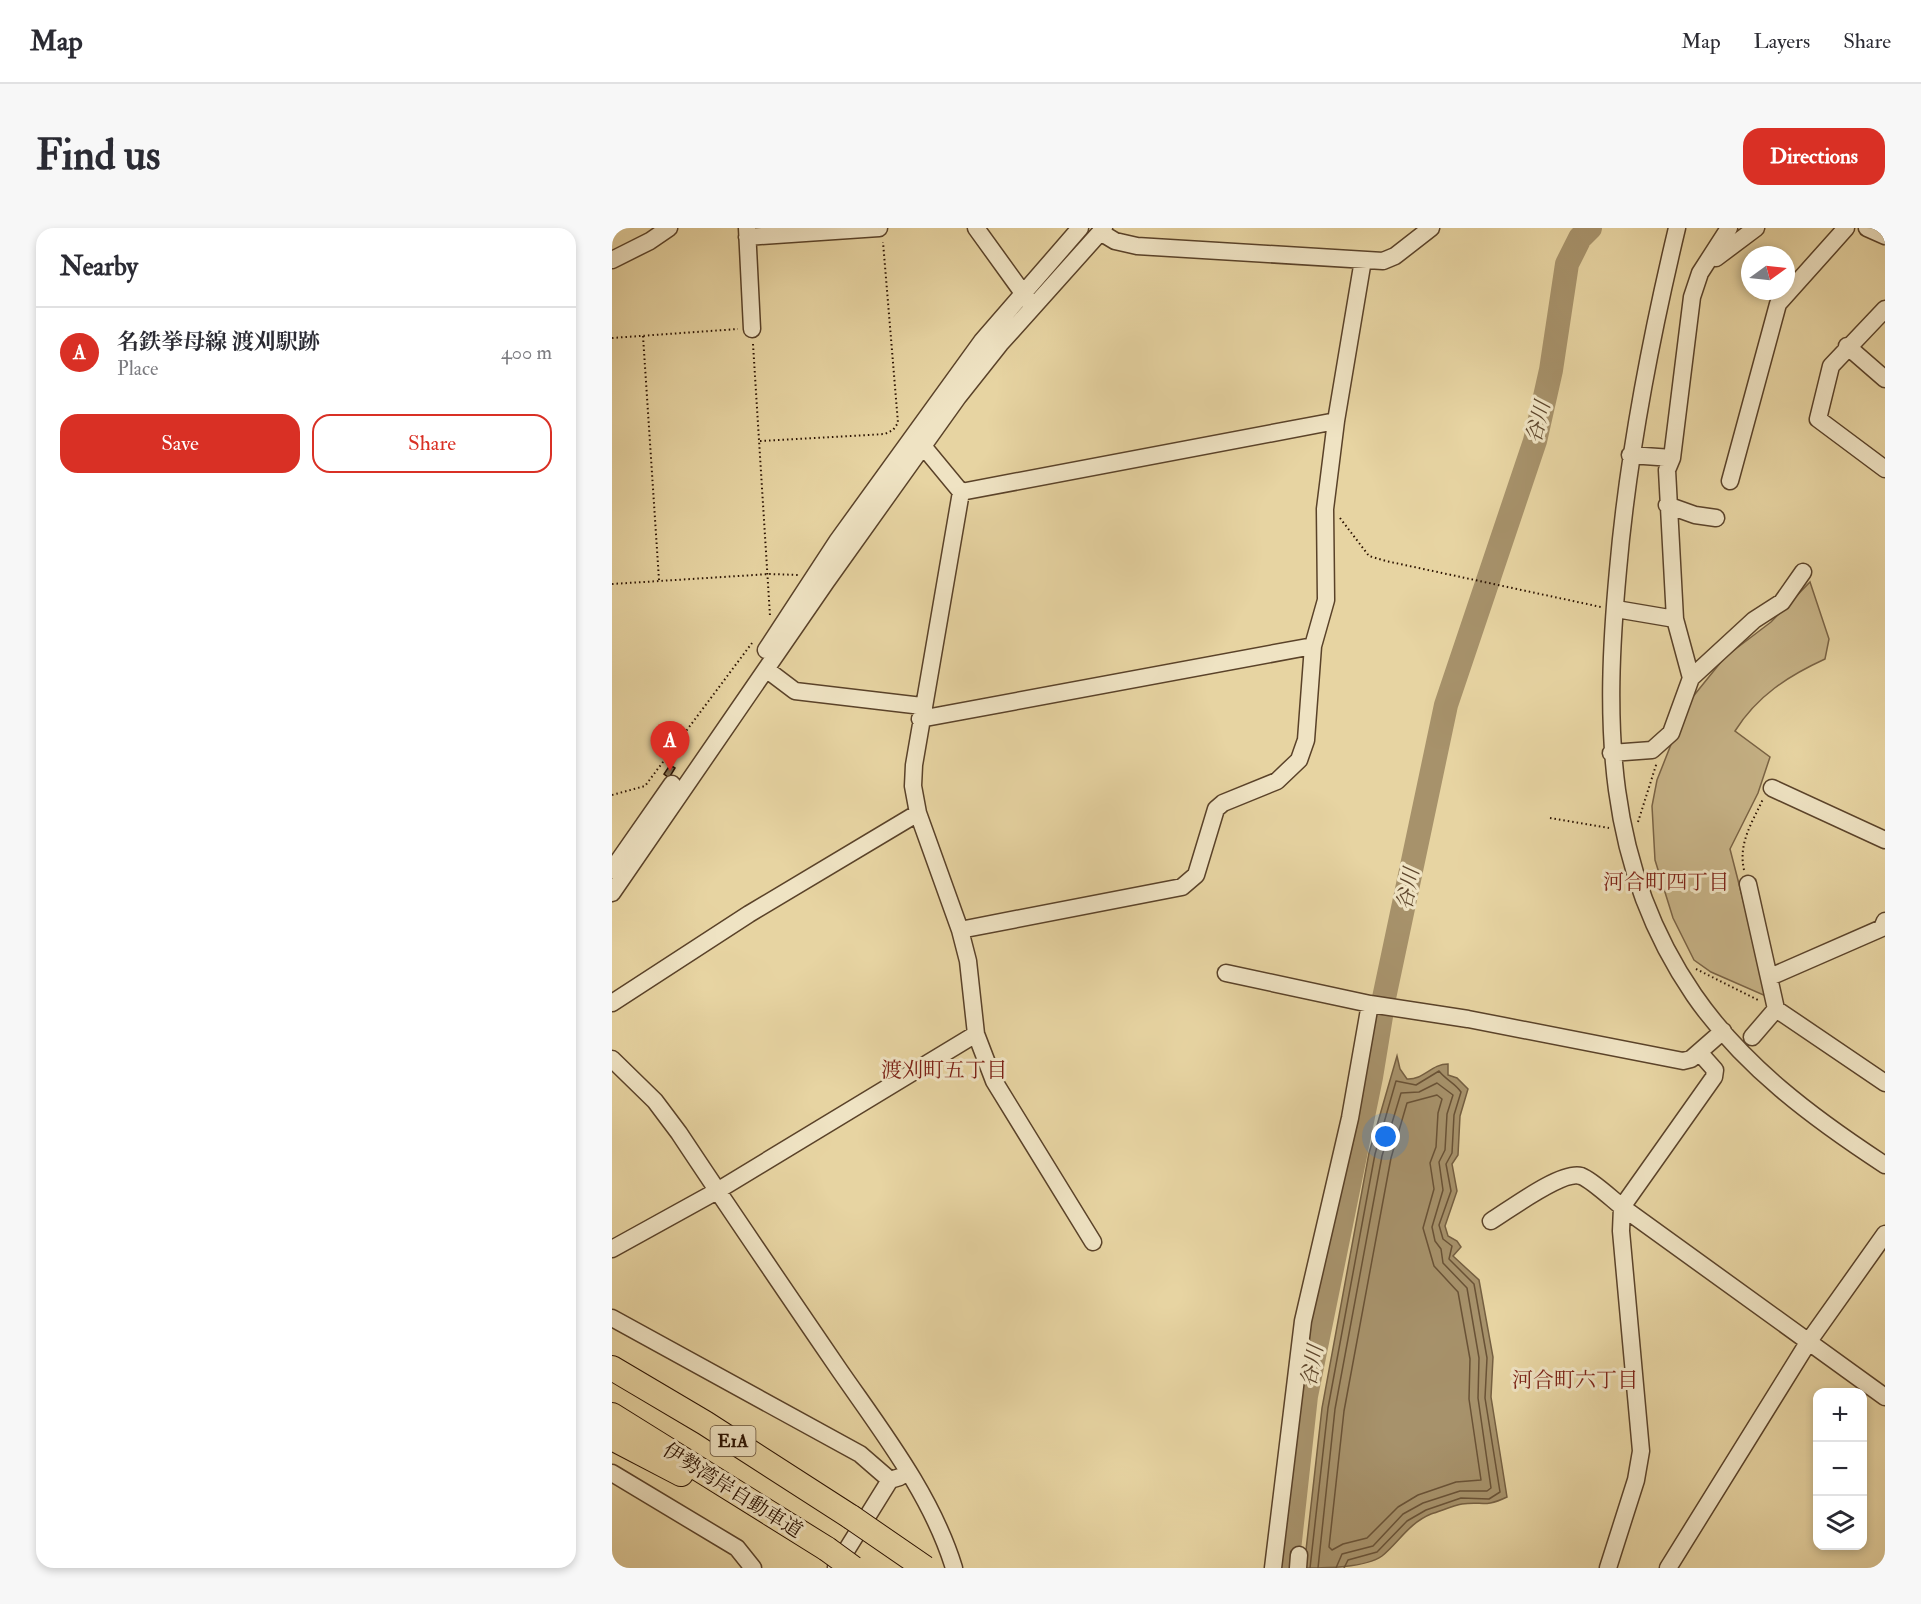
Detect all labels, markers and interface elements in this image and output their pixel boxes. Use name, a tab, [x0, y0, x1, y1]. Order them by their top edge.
text: Map	[30, 24, 83, 59]
text: Map	[1681, 28, 1721, 55]
text: Layers	[1754, 28, 1810, 55]
text: Share	[1843, 28, 1891, 55]
button: Directions	[1743, 128, 1885, 185]
text: Find us	[36, 130, 160, 182]
north arrow	[1741, 246, 1795, 300]
text: Nearby	[60, 251, 138, 283]
text: 名鉄挙母線 渡刈駅跡	[117, 328, 320, 356]
text: A	[73, 340, 86, 365]
text: 400 m	[501, 340, 552, 365]
text: Place	[117, 356, 158, 381]
water label: 谷川	[1520, 397, 1557, 446]
button: Save	[60, 414, 300, 473]
button: Share	[312, 414, 552, 473]
pin: A	[650, 722, 690, 771]
water label: 谷川	[1391, 864, 1426, 912]
district label: 河合町四丁目	[1603, 869, 1729, 896]
district label: 渡刈町五丁目	[881, 1057, 1007, 1084]
your location	[1371, 1122, 1400, 1151]
water label: 谷川	[1295, 1341, 1330, 1389]
district label: 河合町六丁目	[1512, 1367, 1638, 1394]
map controls	[1813, 1388, 1867, 1550]
button: +	[1813, 1388, 1867, 1442]
road number: E1A	[710, 1426, 756, 1456]
street label: 伊勢湾岸自動車道	[658, 1437, 807, 1543]
button: −	[1813, 1442, 1867, 1496]
button: layers	[1813, 1496, 1867, 1550]

